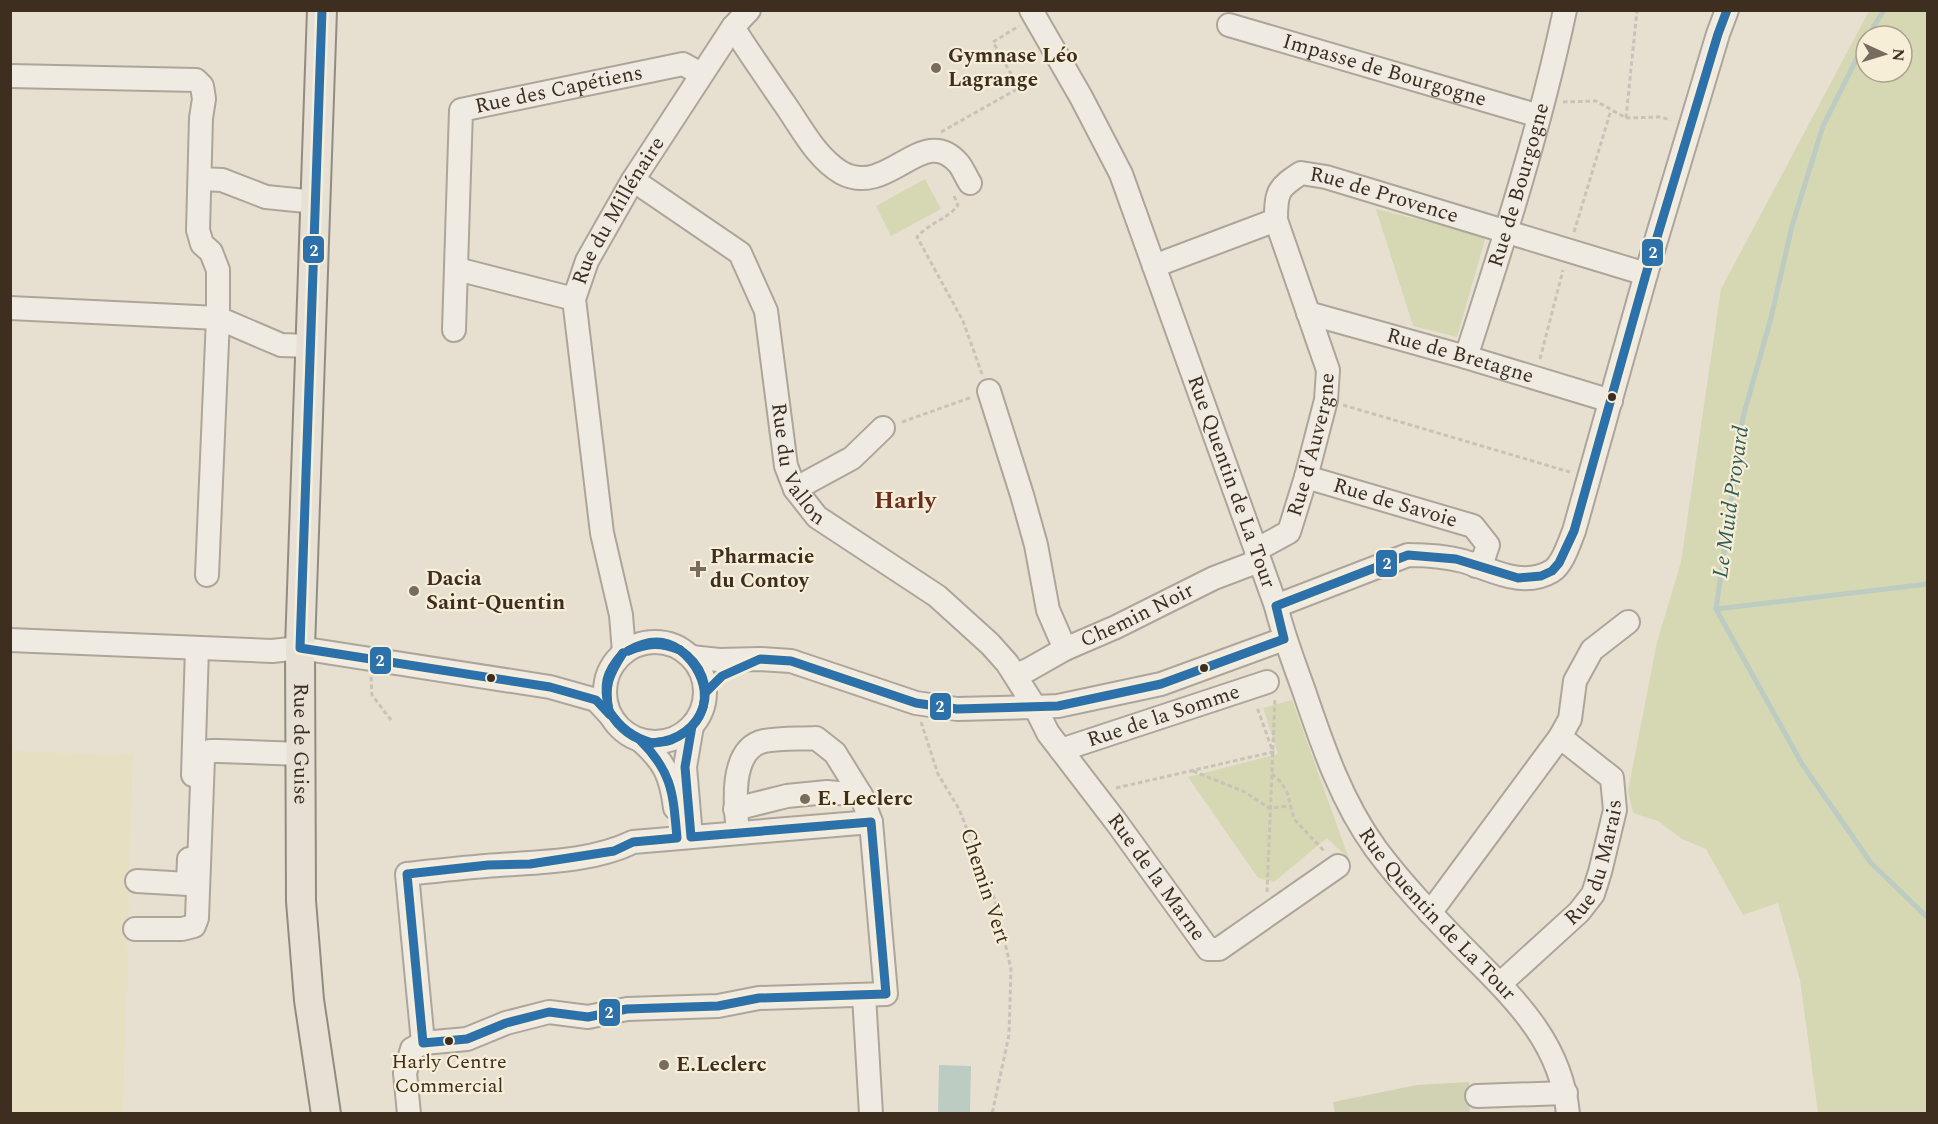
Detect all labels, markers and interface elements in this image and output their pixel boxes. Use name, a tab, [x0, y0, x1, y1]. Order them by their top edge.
north arrow	[1854, 24, 1914, 84]
street label: Impasse de Bourgogne	[1279, 26, 1490, 116]
place label: Gymnase Léo Lagrange	[948, 40, 1078, 96]
text: N	[1886, 48, 1910, 62]
street label: Rue des Capétiens	[472, 57, 646, 123]
marker: Gymnase Léo Lagrange	[929, 61, 943, 75]
street label: Rue de Bourgogne	[1480, 99, 1558, 271]
street label: Rue du Millénaire	[564, 130, 673, 289]
street label: Rue de Provence	[1307, 159, 1462, 232]
line badge: 2	[302, 235, 325, 264]
line badge: 2	[1641, 238, 1664, 267]
text: 2	[310, 239, 319, 263]
text: 2	[1649, 241, 1658, 265]
street label: Rue de Bretagne	[1383, 320, 1538, 393]
street label: Rue Quentin de La Tour	[1178, 371, 1284, 593]
street label: Rue d'Auvergne	[1279, 372, 1344, 521]
unlabelled marker	[1606, 391, 1618, 403]
street label: Rue du Vallon	[762, 401, 831, 534]
water label: Le Muid Proyard	[1704, 424, 1758, 580]
street label: Rue de Savoie	[1329, 470, 1461, 537]
district label: Harly	[874, 483, 938, 519]
place label: Pharmacie du Contoy	[710, 541, 814, 597]
line badge: 2	[1375, 549, 1398, 578]
text: 2	[1383, 552, 1392, 576]
marker: Pharmacie du Contoy	[691, 562, 705, 576]
place label: Dacia Saint-Quentin	[426, 563, 565, 619]
street label: Chemin Noir	[1075, 575, 1199, 657]
marker: Dacia Saint-Quentin	[407, 584, 421, 598]
line badge: 2	[369, 646, 392, 675]
text: 2	[376, 649, 385, 673]
unlabelled marker	[1198, 662, 1210, 674]
unlabelled marker	[485, 672, 497, 684]
street label: Rue de la Somme	[1083, 676, 1244, 756]
street label: Rue de Guise	[284, 683, 317, 805]
line badge: 2	[929, 692, 952, 721]
text: 2	[936, 695, 945, 719]
place label: E. Leclerc	[817, 783, 913, 815]
marker: E. Leclerc	[798, 792, 812, 806]
street label: Rue du Marais	[1557, 798, 1631, 934]
street label: Rue de la Marne	[1099, 806, 1213, 948]
street label: Rue Quentin de La Tour	[1350, 821, 1524, 1008]
street label: Chemin Vert	[951, 824, 1019, 948]
line badge: 2	[598, 998, 621, 1027]
text: 2	[605, 1001, 614, 1025]
marker: Harly Centre Commercial	[443, 1035, 455, 1047]
place label: Harly Centre Commercial	[391, 1047, 507, 1101]
place label: E.Leclerc	[676, 1049, 767, 1081]
marker: E.Leclerc	[657, 1058, 671, 1072]

